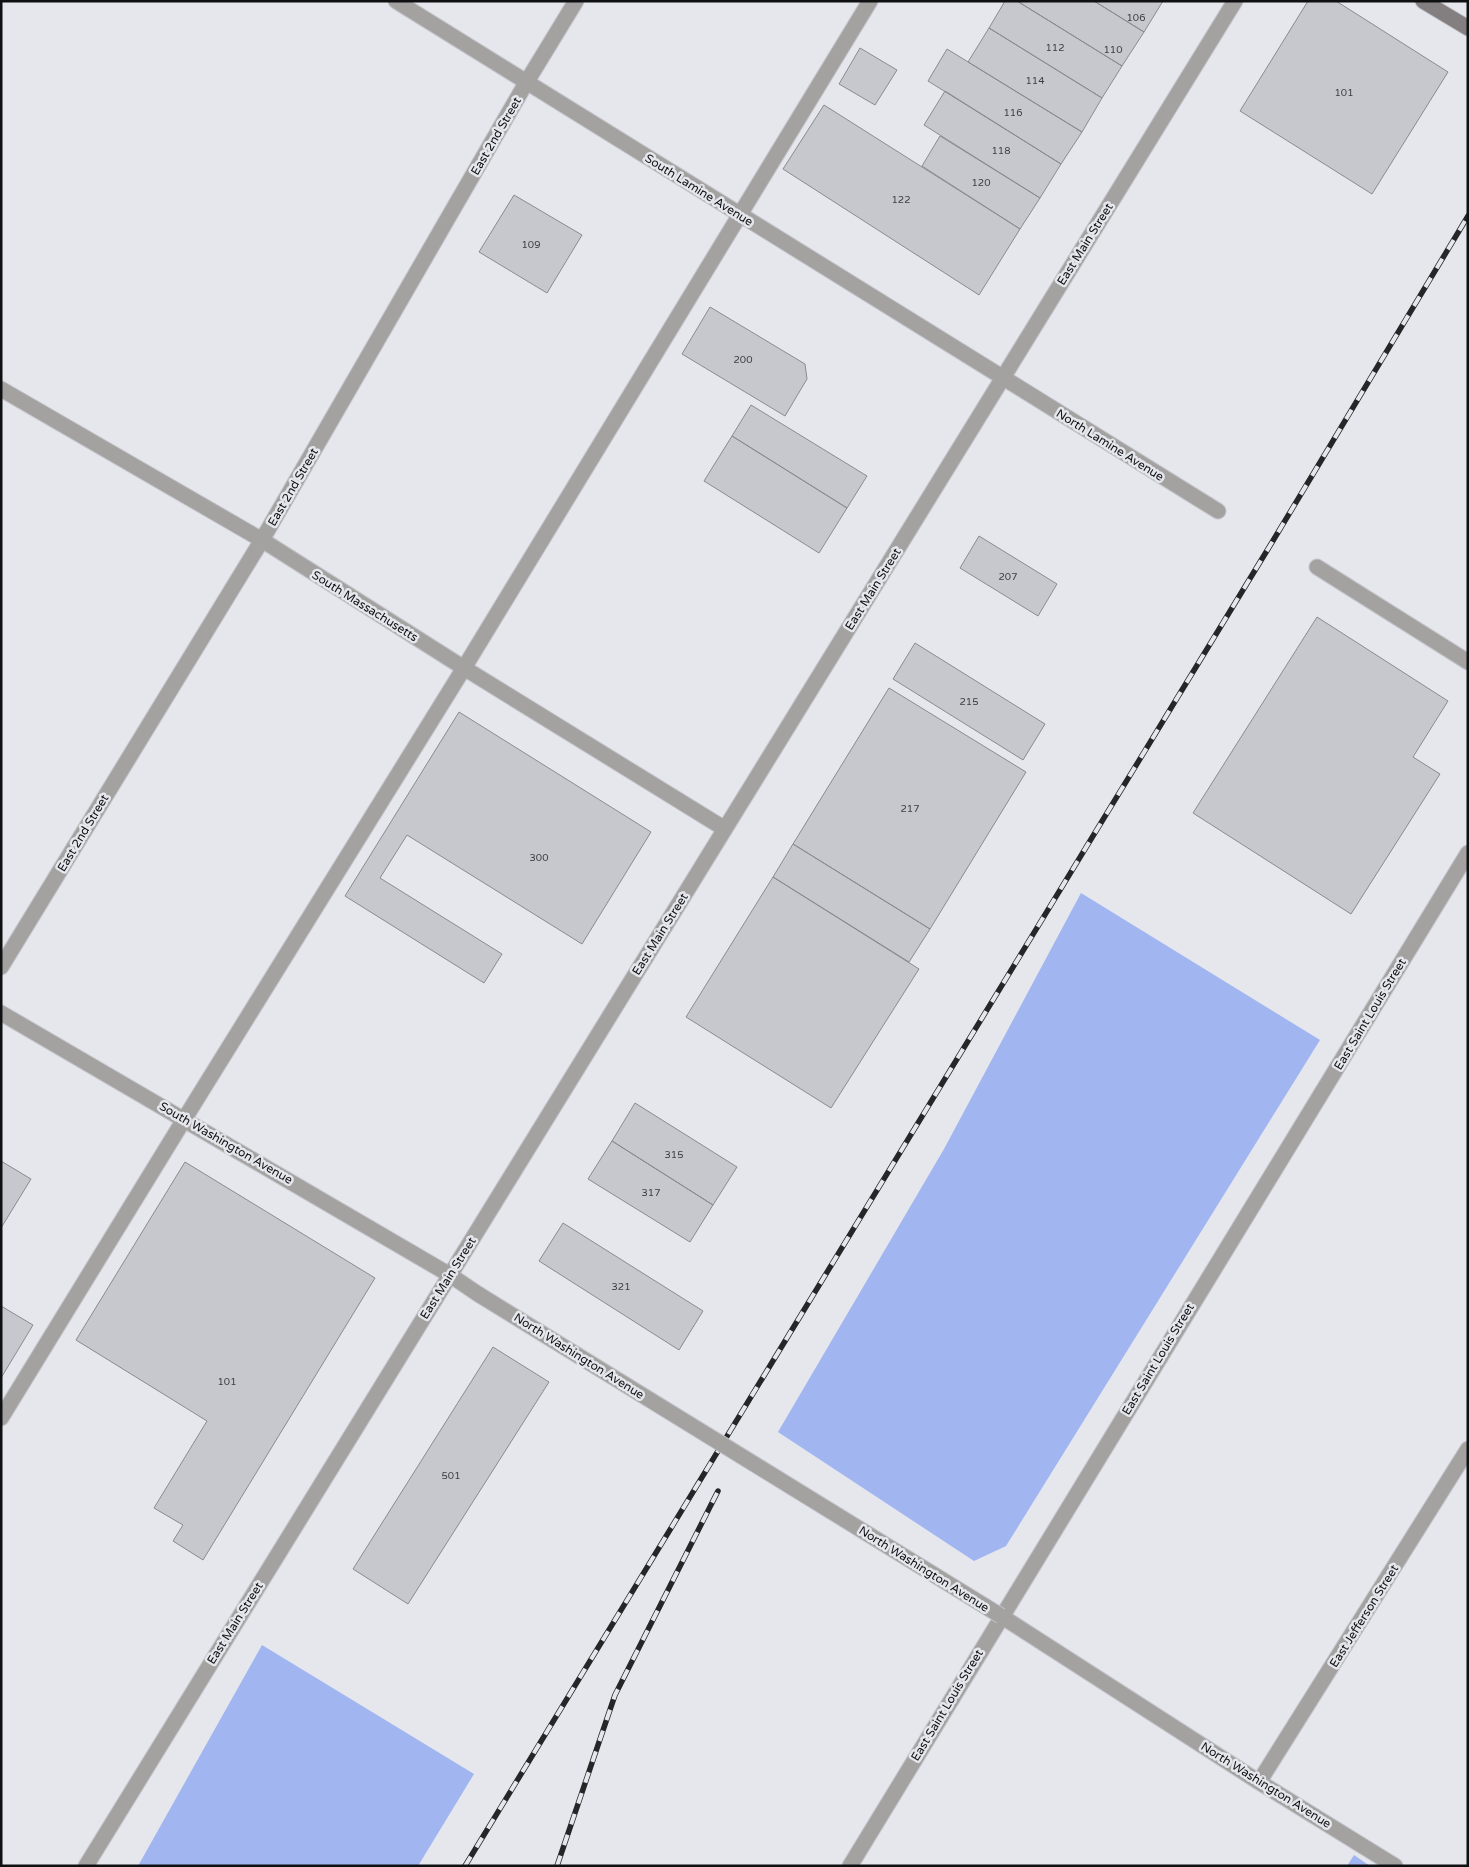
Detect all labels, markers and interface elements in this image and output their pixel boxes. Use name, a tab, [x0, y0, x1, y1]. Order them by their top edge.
house number: 106	[1127, 12, 1145, 24]
house number: 112	[1046, 42, 1064, 54]
house number: 110	[1104, 44, 1122, 56]
house number: 114	[1026, 75, 1044, 87]
house number: 101	[1335, 87, 1353, 99]
street label: East 2nd Street	[468, 94, 524, 177]
house number: 116	[1004, 107, 1022, 119]
house number: 118	[992, 145, 1010, 157]
street label: South Lamine Avenue	[642, 151, 756, 229]
house number: 120	[972, 177, 990, 189]
house number: 122	[892, 194, 910, 206]
street label: East Main Street	[1054, 200, 1116, 287]
house number: 109	[522, 239, 540, 251]
house number: 200	[734, 354, 752, 366]
street label: North Lamine Avenue	[1054, 406, 1167, 484]
street label: East 2nd Street	[265, 445, 321, 528]
street label: East Main Street	[842, 545, 904, 632]
street label: South Massachusetts	[310, 568, 421, 644]
house number: 207	[999, 571, 1017, 583]
house number: 215	[960, 696, 978, 708]
street label: East 2nd Street	[54, 792, 112, 874]
house number: 217	[901, 803, 919, 815]
house number: 300	[530, 852, 548, 864]
street label: East Main Street	[629, 890, 691, 977]
street label: East Saint Louis Street	[1331, 955, 1409, 1072]
street label: South Washington Avenue	[157, 1099, 295, 1187]
house number: 315	[665, 1149, 683, 1161]
house number: 317	[642, 1187, 660, 1199]
street label: East Main Street	[417, 1234, 479, 1321]
house number: 321	[612, 1281, 630, 1293]
street label: East Saint Louis Street	[1119, 1300, 1197, 1417]
street label: North Washington Avenue	[511, 1310, 647, 1402]
house number: 101	[218, 1376, 236, 1388]
house number: 501	[442, 1470, 460, 1482]
street label: North Washington Avenue	[856, 1523, 992, 1615]
street label: East Jefferson Street	[1327, 1562, 1401, 1670]
street label: East Main Street	[204, 1579, 266, 1666]
street label: East Saint Louis Street	[908, 1646, 986, 1763]
street label: North Washington Avenue	[1198, 1739, 1334, 1831]

